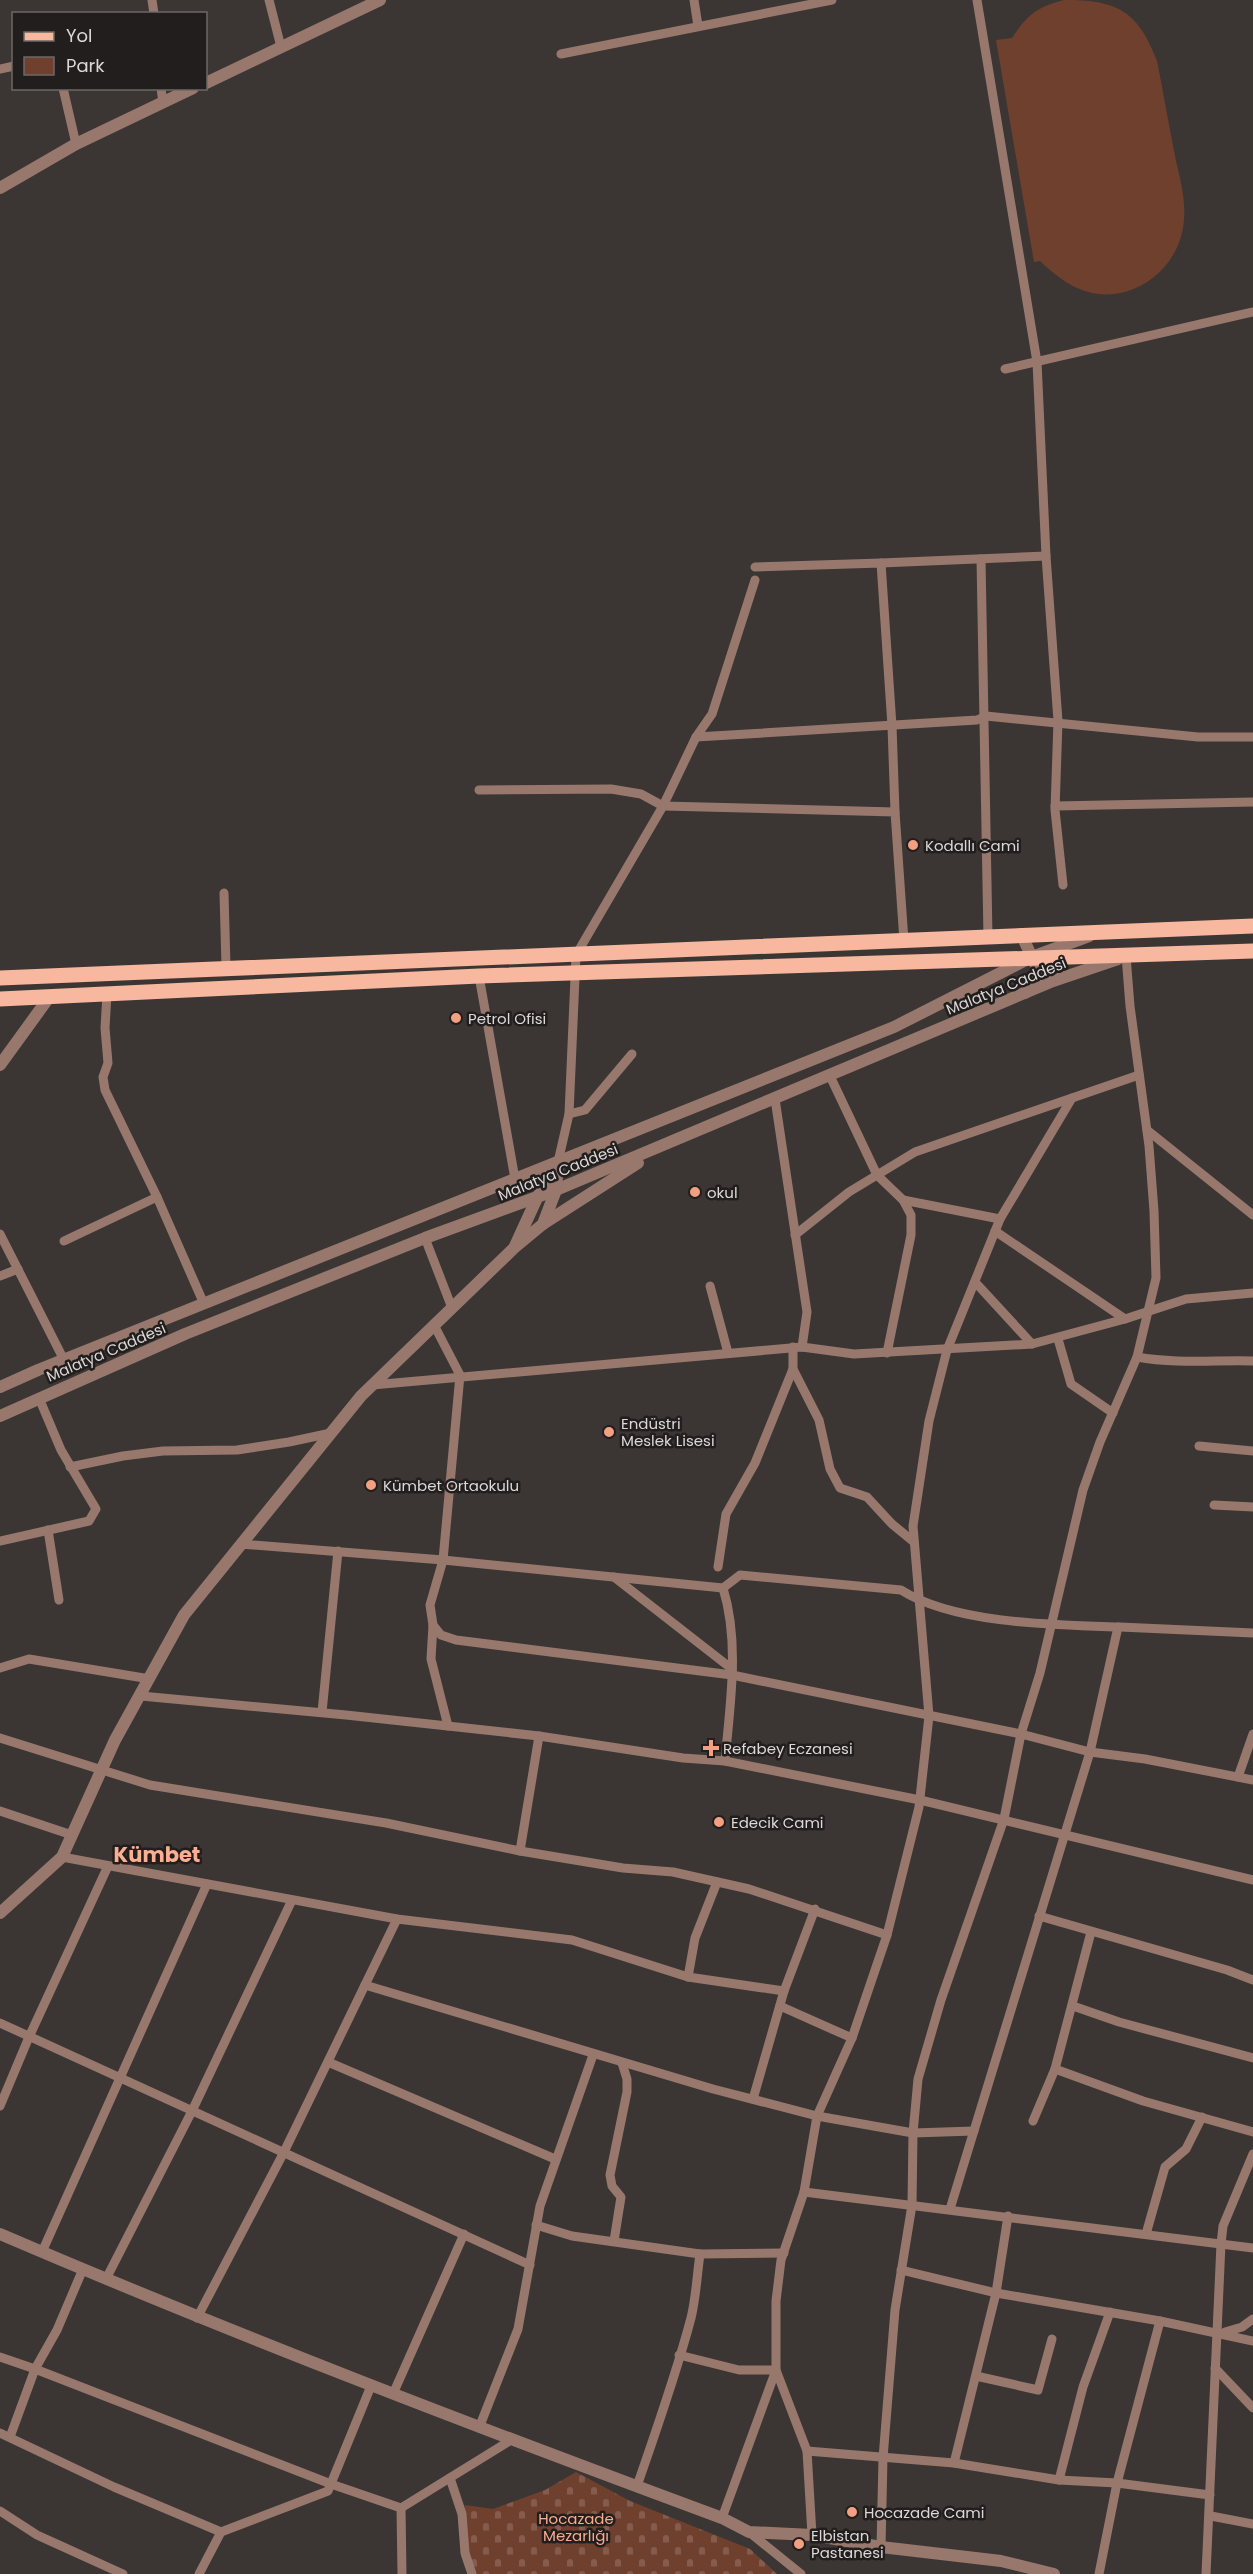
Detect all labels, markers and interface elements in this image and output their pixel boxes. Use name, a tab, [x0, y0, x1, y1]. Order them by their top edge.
legend	[12, 12, 207, 90]
text: Yol	[66, 23, 92, 48]
text: Park	[66, 53, 105, 78]
place label: Kodallı Cami	[925, 835, 1020, 856]
marker: Kodallı Cami	[906, 838, 920, 852]
street label: Malatya Caddesi	[943, 952, 1069, 1020]
place label: Petrol Ofisi	[468, 1008, 546, 1029]
marker: Petrol Ofisi	[449, 1011, 463, 1025]
street label: Malatya Caddesi	[495, 1138, 621, 1206]
place label: okul	[707, 1182, 738, 1203]
marker: okul	[688, 1185, 702, 1199]
street label: Malatya Caddesi	[43, 1317, 169, 1387]
place label: Endüstri Meslek Lisesi	[621, 1413, 715, 1451]
marker: Endüstri Meslek Lisesi	[602, 1425, 616, 1439]
place label: Kümbet Ortaokulu	[383, 1475, 519, 1496]
marker: Kümbet Ortaokulu	[364, 1478, 378, 1492]
place label: Refabey Eczanesi	[723, 1738, 853, 1759]
marker: Refabey Eczanesi	[704, 1741, 718, 1755]
place label: Edecik Cami	[731, 1812, 824, 1833]
marker: Edecik Cami	[712, 1815, 726, 1829]
district label: Kümbet	[114, 1840, 200, 1869]
place label: Hocazade Cami	[864, 2502, 985, 2523]
marker: Hocazade Cami	[845, 2505, 859, 2519]
park label: Hocazade Mezarlığı	[538, 2508, 614, 2546]
place label: Elbistan Pastanesi	[811, 2525, 884, 2563]
marker: Elbistan Pastanesi	[792, 2537, 806, 2551]

